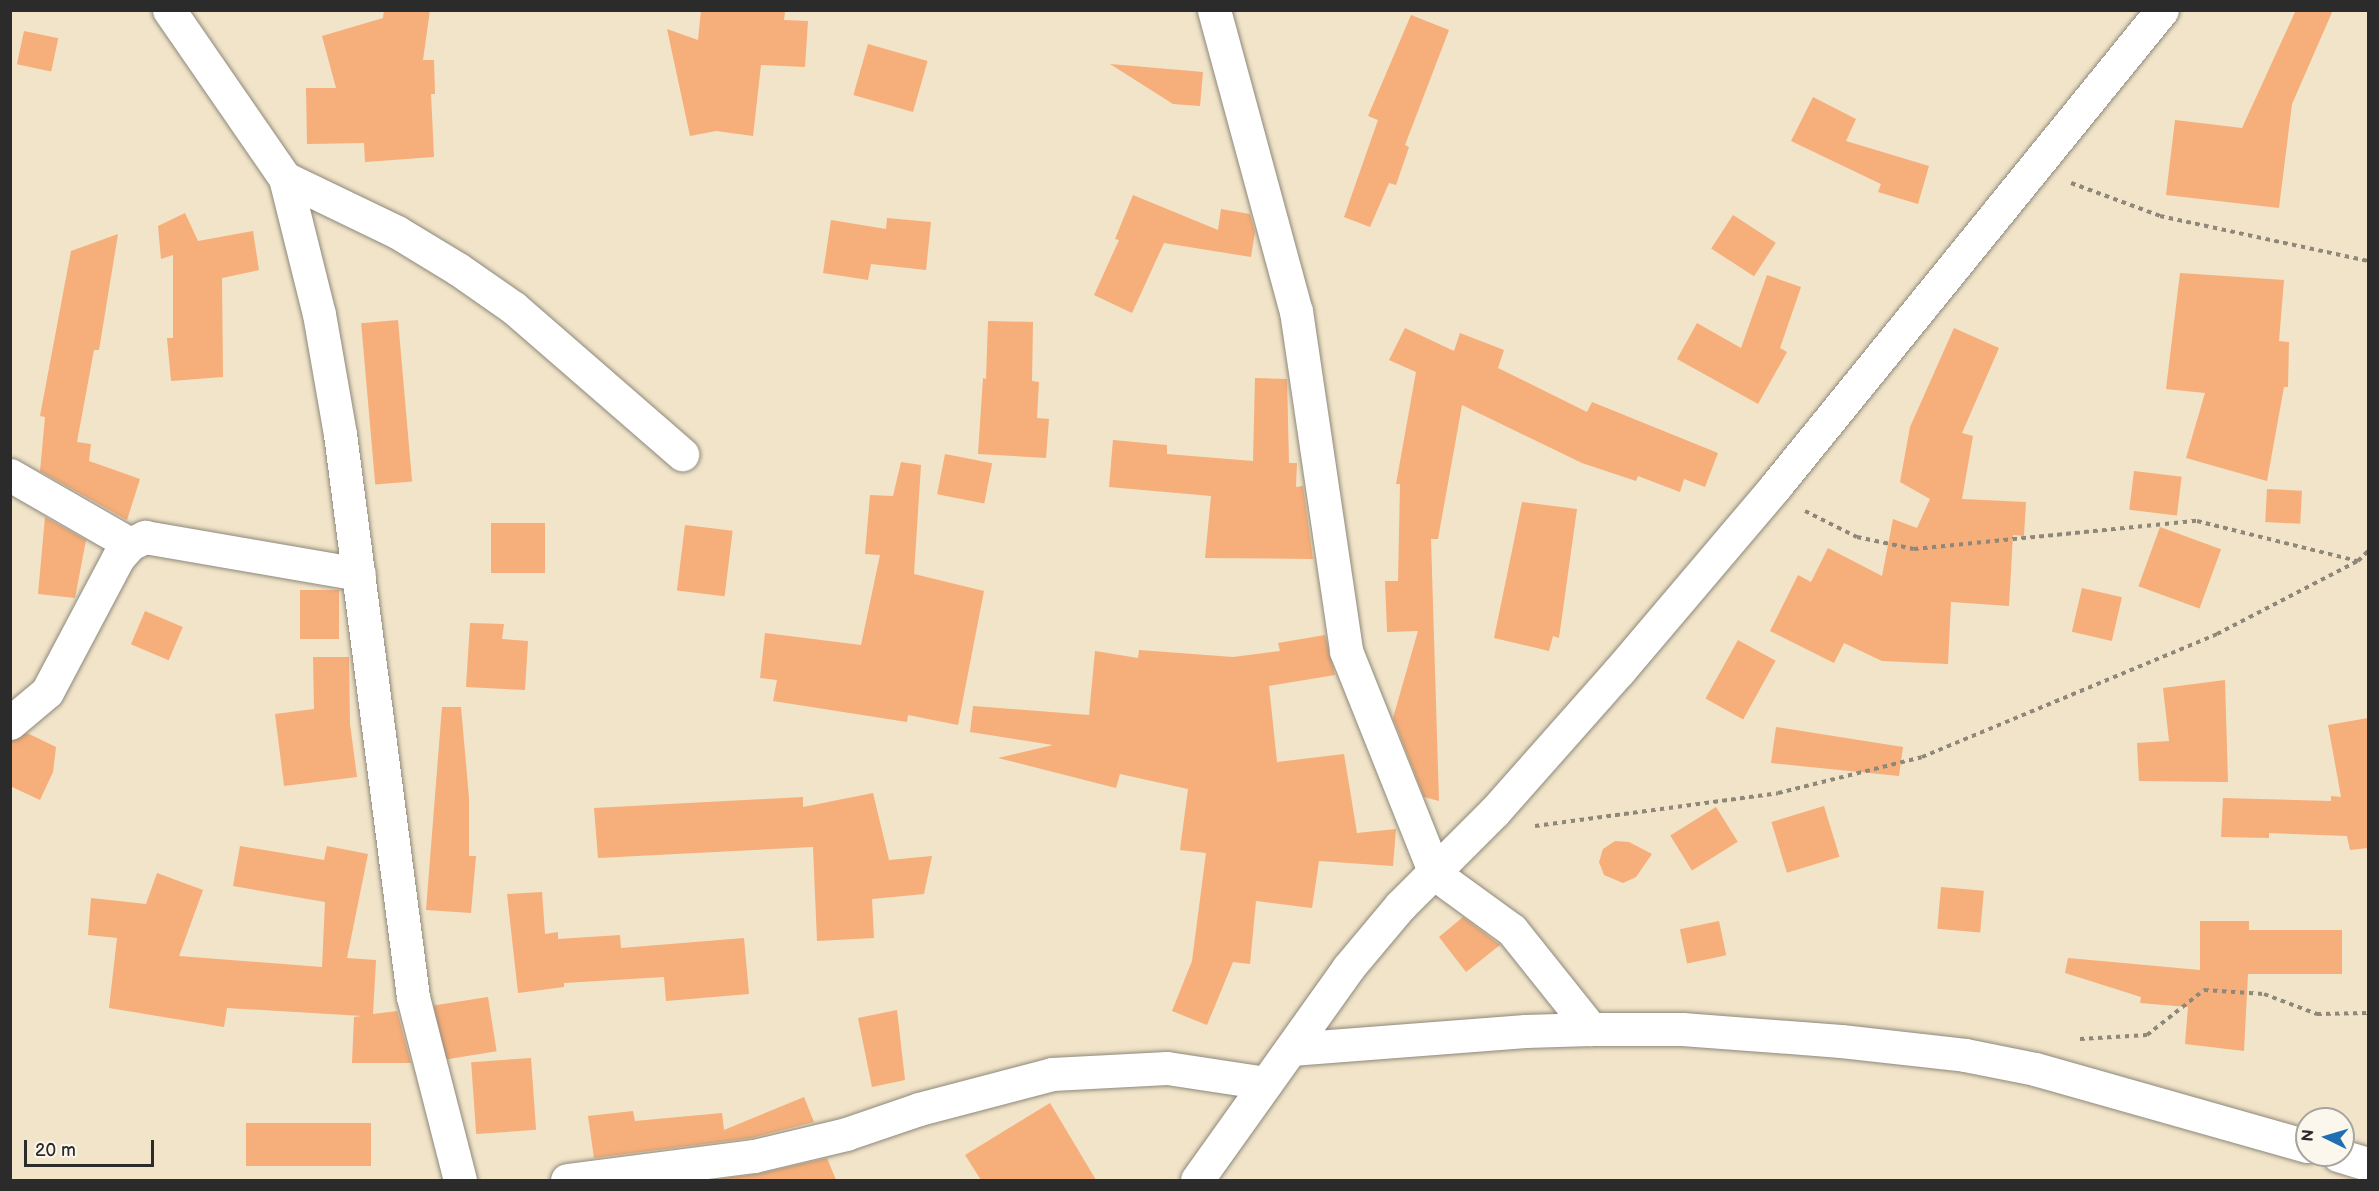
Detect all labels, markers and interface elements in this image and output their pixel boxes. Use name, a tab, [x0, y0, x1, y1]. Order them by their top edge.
north arrow	[2295, 1107, 2355, 1167]
scale bar	[27, 1128, 158, 1166]
text: N	[2299, 1129, 2319, 1142]
text: 20 m	[35, 1140, 76, 1161]

